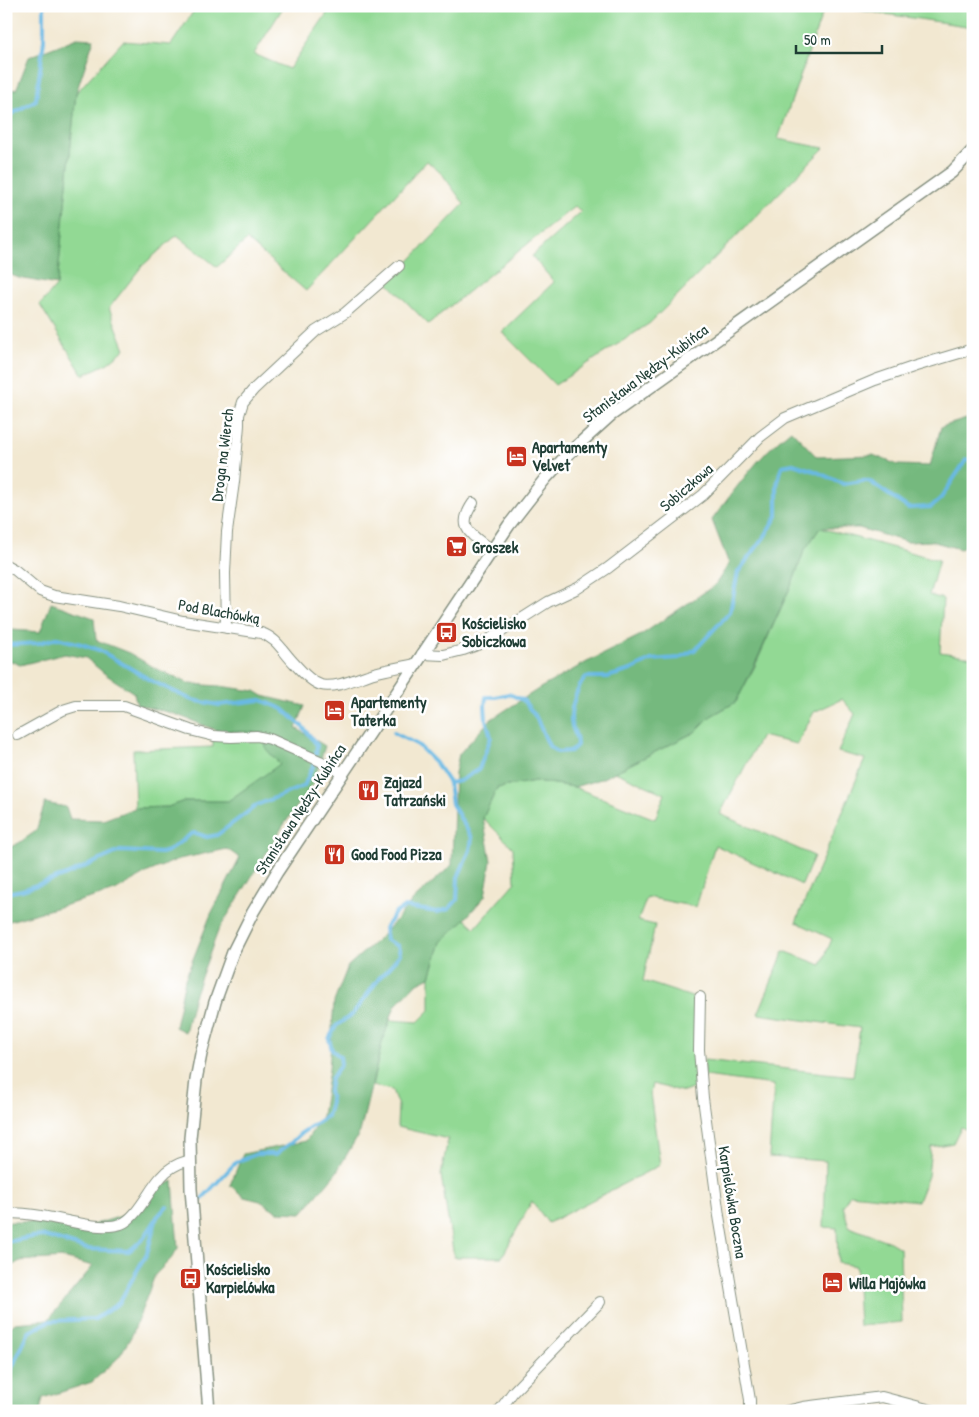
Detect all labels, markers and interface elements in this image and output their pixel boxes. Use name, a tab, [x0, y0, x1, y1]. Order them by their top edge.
scale bar	[796, 22, 883, 54]
text: 50 m	[804, 29, 831, 50]
street label: Stanisława Nędzy-Kubińca	[578, 319, 712, 427]
street label: Droga na Wierch	[205, 407, 239, 503]
place label: Apartamenty Velvet	[532, 436, 608, 476]
hotel icon: Apartamenty Velvet	[504, 444, 528, 468]
street label: Sobiczkowa	[655, 458, 717, 516]
supermarket icon: Groszek	[444, 535, 468, 559]
place label: Groszek	[472, 536, 519, 558]
street label: Pod Blachówką	[177, 593, 263, 629]
place label: Kościelisko Sobiczkowa	[462, 612, 527, 652]
bus stop icon: Kościelisko Sobiczkowa	[434, 620, 458, 644]
place label: Apartementy Taterka	[350, 691, 427, 731]
hotel icon: Apartementy Taterka	[323, 699, 347, 723]
street label: Stanisława Nędzy-Kubińca	[249, 739, 351, 879]
place label: Zajazd Tatrzański	[383, 771, 446, 811]
restaurant icon: Zajazd Tatrzański	[356, 779, 380, 803]
restaurant icon: Good Food Pizza	[323, 842, 347, 866]
place label: Good Food Pizza	[351, 843, 442, 865]
street label: Karpielówka Boczna	[713, 1144, 753, 1260]
place label: Kościelisko Karpielówka	[206, 1258, 275, 1299]
bus stop icon: Kościelisko Karpielówka	[178, 1266, 202, 1290]
hotel icon: Willa Majówka	[821, 1271, 845, 1295]
place label: Willa Majówka	[849, 1272, 926, 1294]

